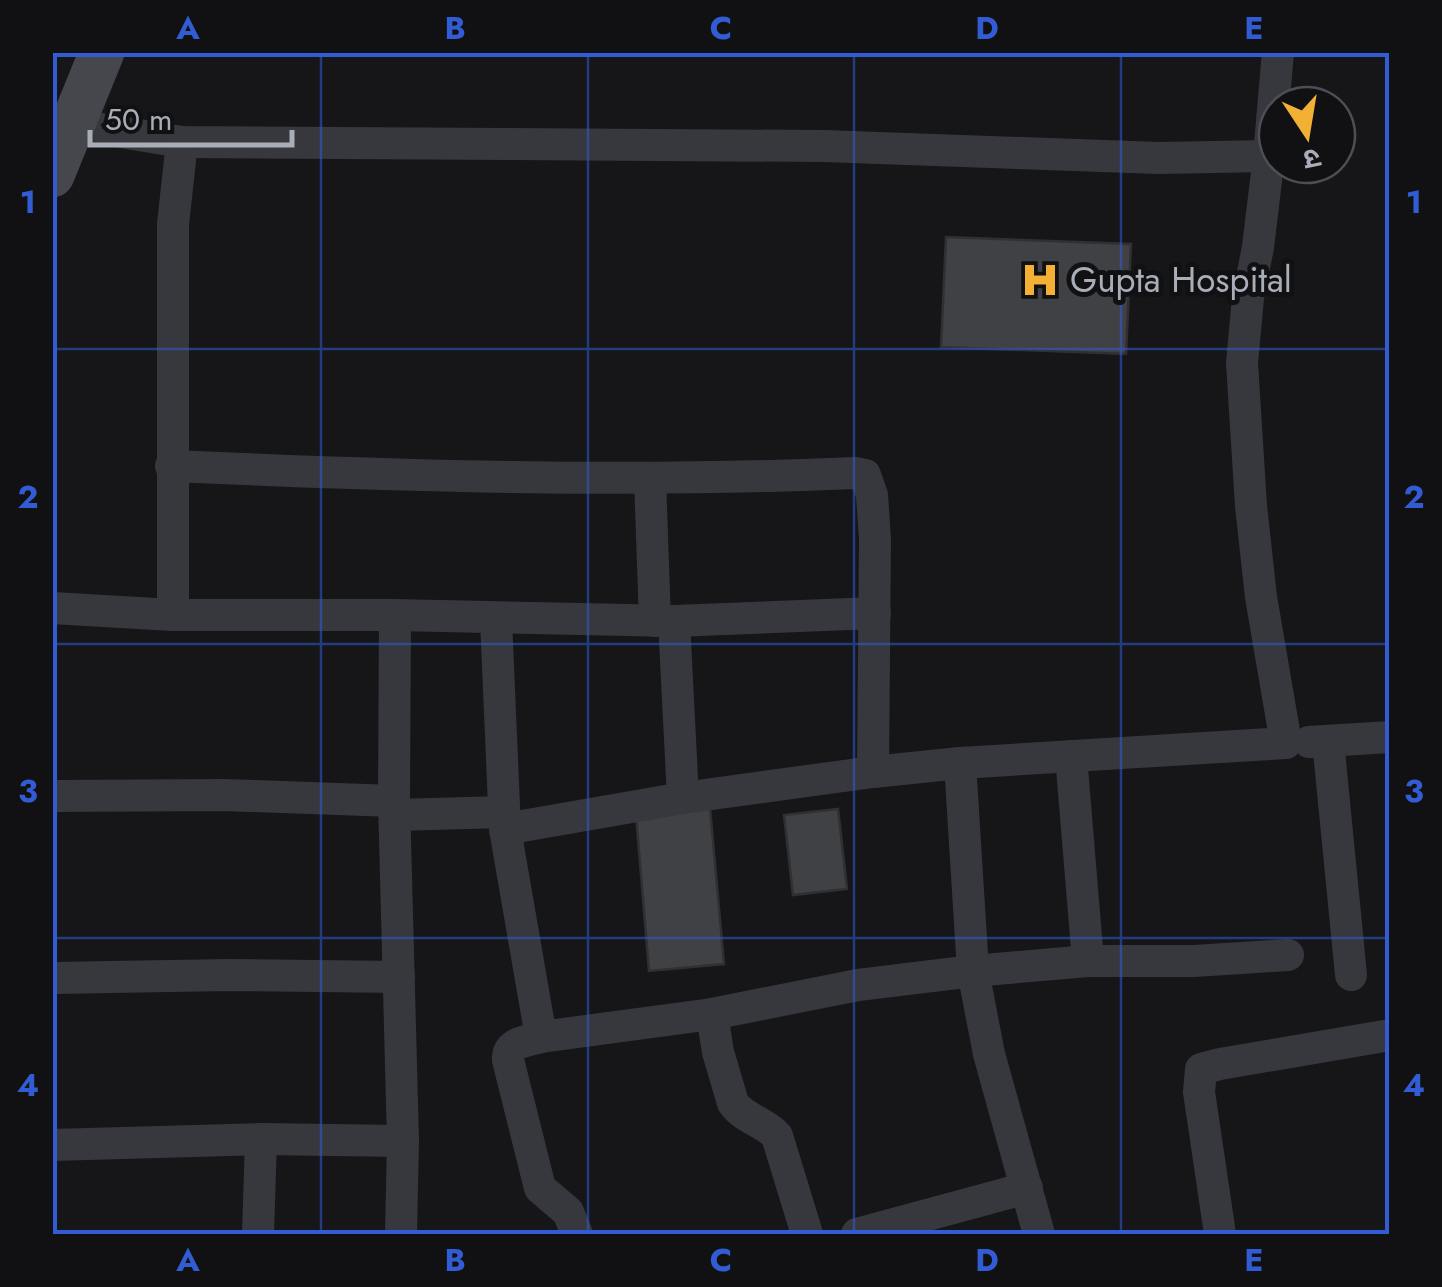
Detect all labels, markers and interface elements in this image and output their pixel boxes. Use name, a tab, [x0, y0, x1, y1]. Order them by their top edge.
text: A	[175, 5, 200, 51]
text: B	[444, 5, 466, 51]
text: C	[710, 5, 732, 51]
text: D	[975, 5, 999, 51]
text: E	[1244, 5, 1264, 51]
scale bar	[90, 85, 292, 147]
north arrow	[1257, 85, 1357, 185]
text: 50 m	[105, 98, 172, 141]
text: उ	[1299, 137, 1324, 181]
text: 1	[20, 179, 36, 225]
text: 1	[1406, 179, 1422, 225]
place label: Gupta Hospital	[1070, 255, 1292, 305]
hospital icon: Gupta Hospital	[1019, 259, 1061, 301]
text: 2	[18, 474, 39, 520]
text: 2	[1404, 474, 1425, 520]
text: 3	[18, 768, 38, 814]
text: 3	[1404, 768, 1424, 814]
text: 4	[17, 1062, 39, 1108]
text: 4	[1403, 1062, 1425, 1108]
text: A	[175, 1237, 200, 1283]
text: B	[444, 1237, 466, 1283]
text: C	[710, 1237, 732, 1283]
text: D	[975, 1237, 999, 1283]
text: E	[1244, 1237, 1264, 1283]

